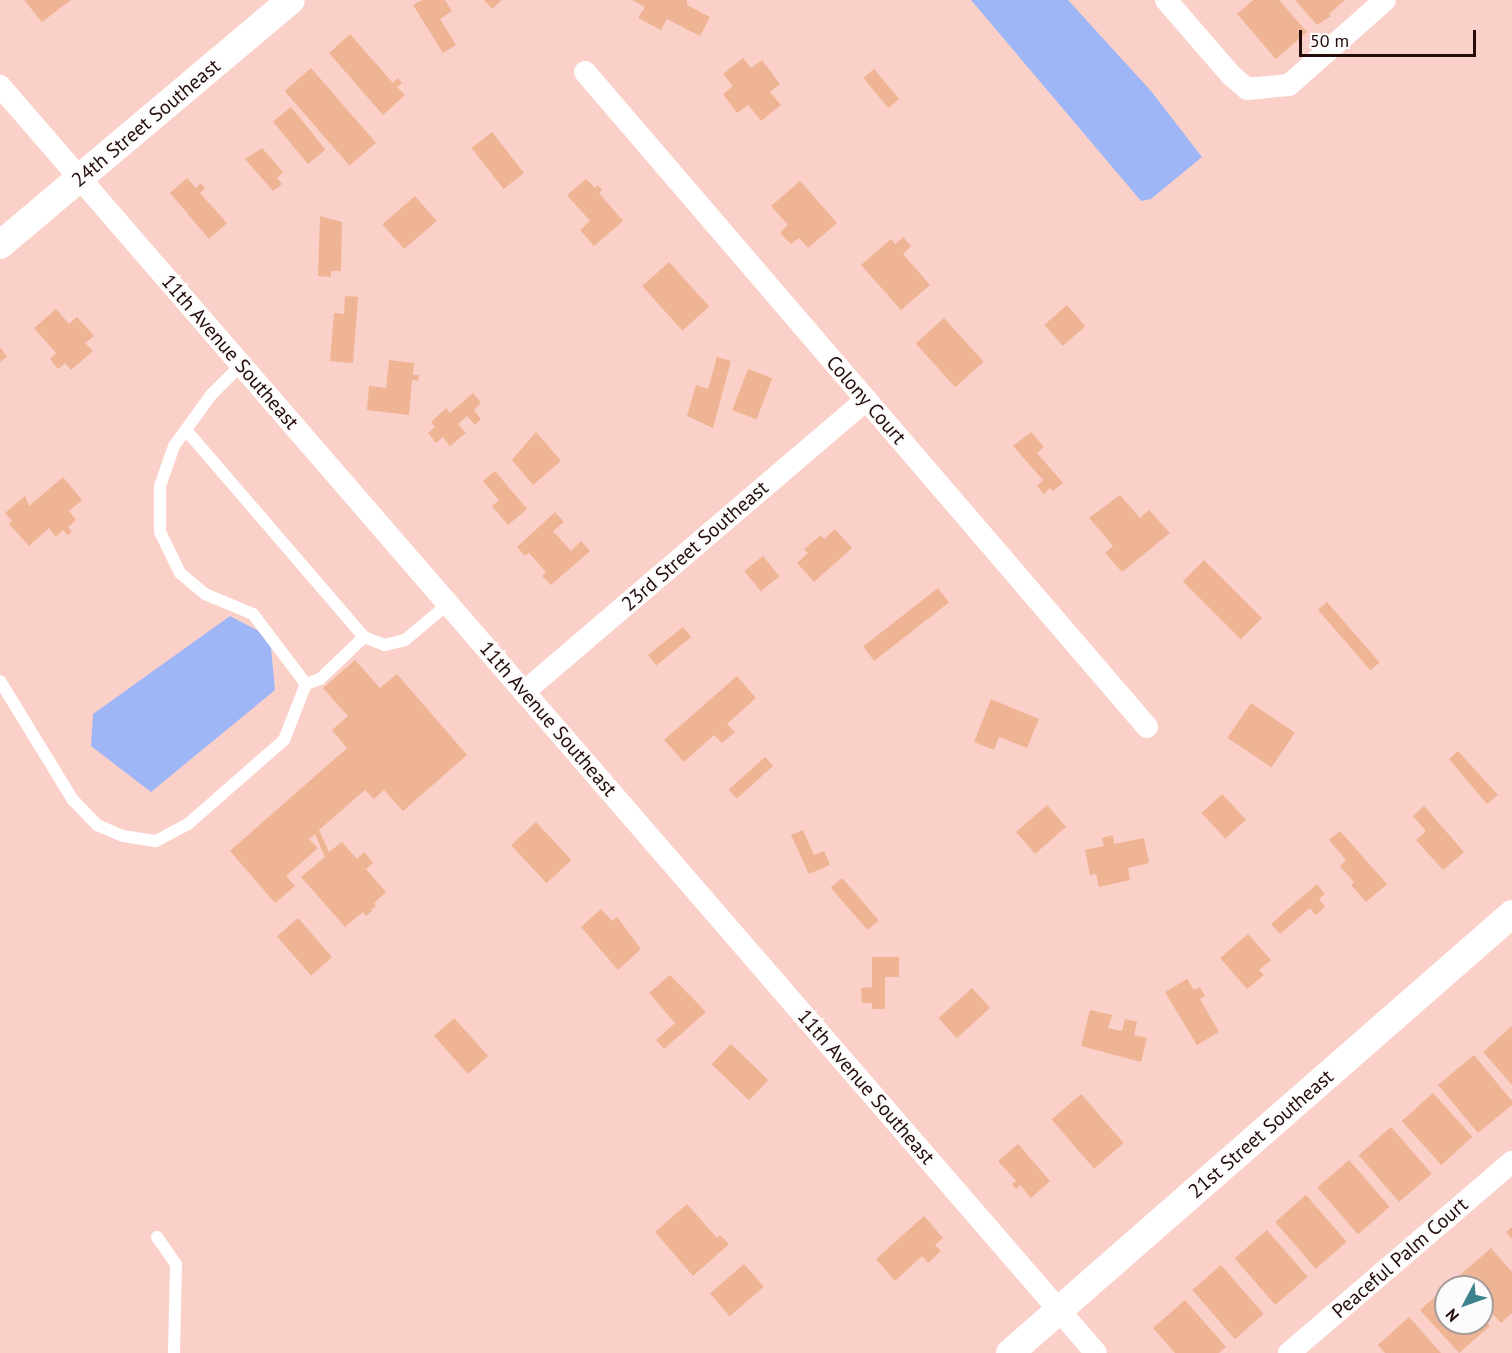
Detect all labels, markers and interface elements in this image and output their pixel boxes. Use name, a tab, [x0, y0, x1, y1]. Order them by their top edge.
scale bar	[1302, 18, 1479, 56]
text: 50 m	[1310, 29, 1349, 52]
street label: 24th Street Southeast	[67, 54, 225, 192]
street label: 11th Avenue Southeast	[156, 269, 304, 435]
street label: Colony Court	[821, 351, 911, 449]
street label: 23rd Street Southeast	[617, 476, 773, 616]
street label: 11th Avenue Southeast	[474, 636, 622, 802]
street label: 11th Avenue Southeast	[792, 1004, 940, 1170]
street label: 21st Street Southeast	[1184, 1065, 1338, 1203]
street label: Peaceful Palm Court	[1327, 1193, 1473, 1323]
north arrow	[1434, 1275, 1494, 1335]
text: N	[1441, 1305, 1463, 1326]

